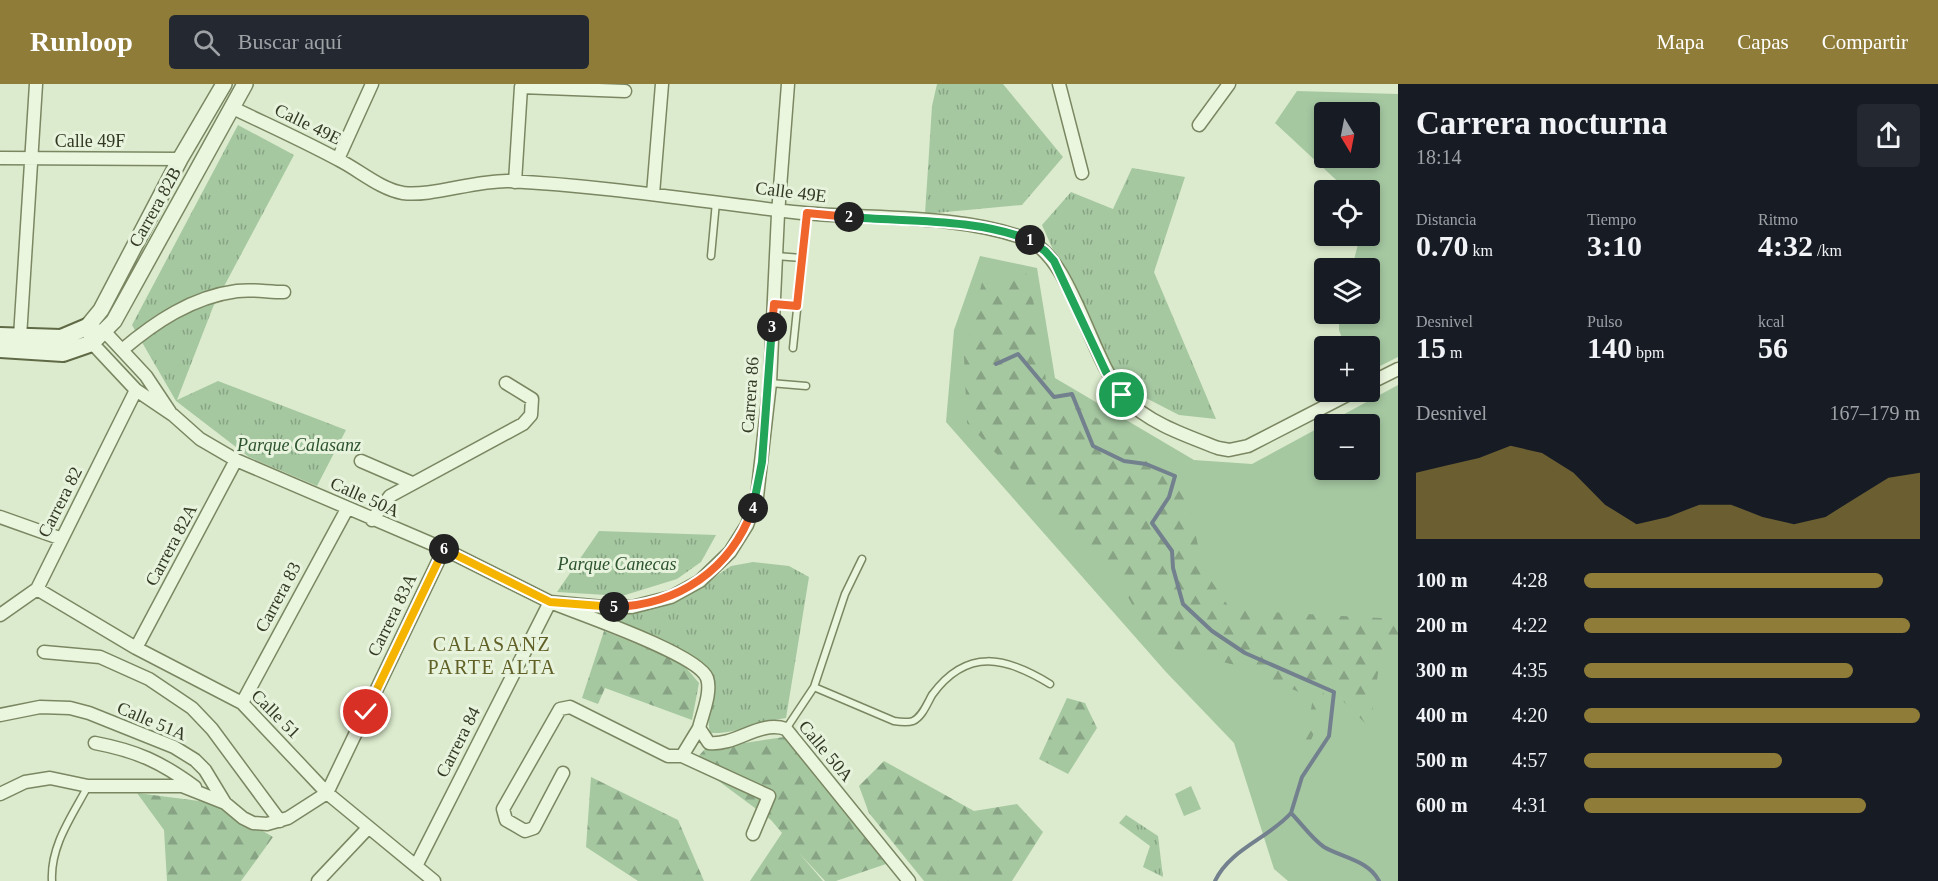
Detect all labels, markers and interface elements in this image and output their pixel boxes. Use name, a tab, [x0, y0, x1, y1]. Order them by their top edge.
search box	[169, 15, 589, 69]
text: Runloop	[30, 26, 133, 57]
icon: search	[190, 26, 223, 59]
text: Buscar aquí	[238, 29, 342, 54]
text: Mapa	[1657, 30, 1704, 54]
text: Capas	[1737, 30, 1789, 54]
text: Compartir	[1822, 30, 1908, 54]
street label: Calle 49E	[271, 99, 345, 149]
north arrow	[1314, 102, 1380, 168]
map controls	[1314, 102, 1380, 480]
button: share	[1857, 104, 1920, 167]
text: Carrera nocturna	[1416, 105, 1667, 141]
street label: Calle 49F	[55, 131, 125, 151]
text: 18:14	[1416, 146, 1462, 168]
street label: Carrera 82B	[125, 163, 185, 251]
street label: Calle 49E	[754, 178, 828, 206]
button: locate	[1314, 180, 1380, 246]
pin: 2	[834, 202, 864, 232]
text: 2	[845, 208, 853, 225]
text: Distancia	[1416, 211, 1476, 228]
text: Tiempo	[1587, 211, 1636, 228]
text: Ritmo	[1758, 211, 1798, 228]
pin: 1	[1015, 225, 1045, 255]
text: 0.70	[1416, 229, 1469, 262]
text: 3:10	[1587, 229, 1642, 262]
text: 4:32	[1758, 229, 1813, 262]
text: 1	[1026, 231, 1034, 248]
text: km	[1469, 242, 1493, 259]
text: /km	[1813, 242, 1842, 259]
button: layers	[1314, 258, 1380, 324]
pin: 3	[757, 312, 787, 342]
text: Desnivel	[1416, 313, 1473, 330]
text: Pulso	[1587, 313, 1623, 330]
text: kcal	[1758, 313, 1785, 330]
text: 3	[768, 318, 776, 335]
text: 15	[1416, 331, 1446, 364]
text: 140	[1587, 331, 1632, 364]
text: 56	[1758, 331, 1788, 364]
button: +	[1314, 336, 1380, 402]
text: m	[1446, 344, 1462, 361]
text: bpm	[1632, 344, 1664, 361]
street label: Carrera 86	[737, 356, 763, 434]
pin	[1096, 369, 1147, 420]
icon: arrive	[1105, 378, 1138, 411]
text: Desnivel	[1416, 402, 1487, 424]
text: 167–179 m	[1829, 402, 1920, 424]
button: −	[1314, 414, 1380, 480]
park label: Parque Calasanz	[236, 435, 361, 455]
street label: Carrera 82	[34, 463, 86, 541]
street label: Calle 50A	[327, 473, 403, 521]
pin: 4	[738, 493, 768, 523]
text: 4	[749, 499, 757, 516]
street label: Carrera 82A	[141, 501, 201, 589]
pin: 6	[429, 534, 459, 564]
text: 6	[440, 540, 448, 557]
park label: Parque Canecas	[557, 554, 676, 574]
street label: Carrera 83	[251, 559, 305, 635]
text: 100 m	[1416, 569, 1468, 591]
text: 4:28	[1512, 569, 1548, 591]
street label: Carrera 83A	[363, 570, 421, 660]
pin: 5	[599, 592, 629, 622]
text: 5	[610, 598, 618, 615]
text: 200 m	[1416, 614, 1468, 636]
text: 4:22	[1512, 614, 1548, 636]
district label: CALASANZ PARTE ALTA	[427, 633, 557, 678]
text: 300 m	[1416, 659, 1468, 681]
text: 4:35	[1512, 659, 1548, 681]
street label: Calle 51	[248, 686, 304, 742]
pin	[340, 686, 391, 737]
icon: check	[349, 695, 382, 728]
street label: Calle 51A	[114, 697, 190, 745]
street label: Carrera 84	[432, 703, 484, 781]
text: 400 m	[1416, 704, 1468, 726]
text: 4:20	[1512, 704, 1548, 726]
street label: Calle 50A	[795, 716, 857, 786]
text: 500 m	[1416, 749, 1468, 771]
text: 4:57	[1512, 749, 1548, 771]
text: 600 m	[1416, 794, 1468, 816]
text: 4:31	[1512, 794, 1548, 816]

